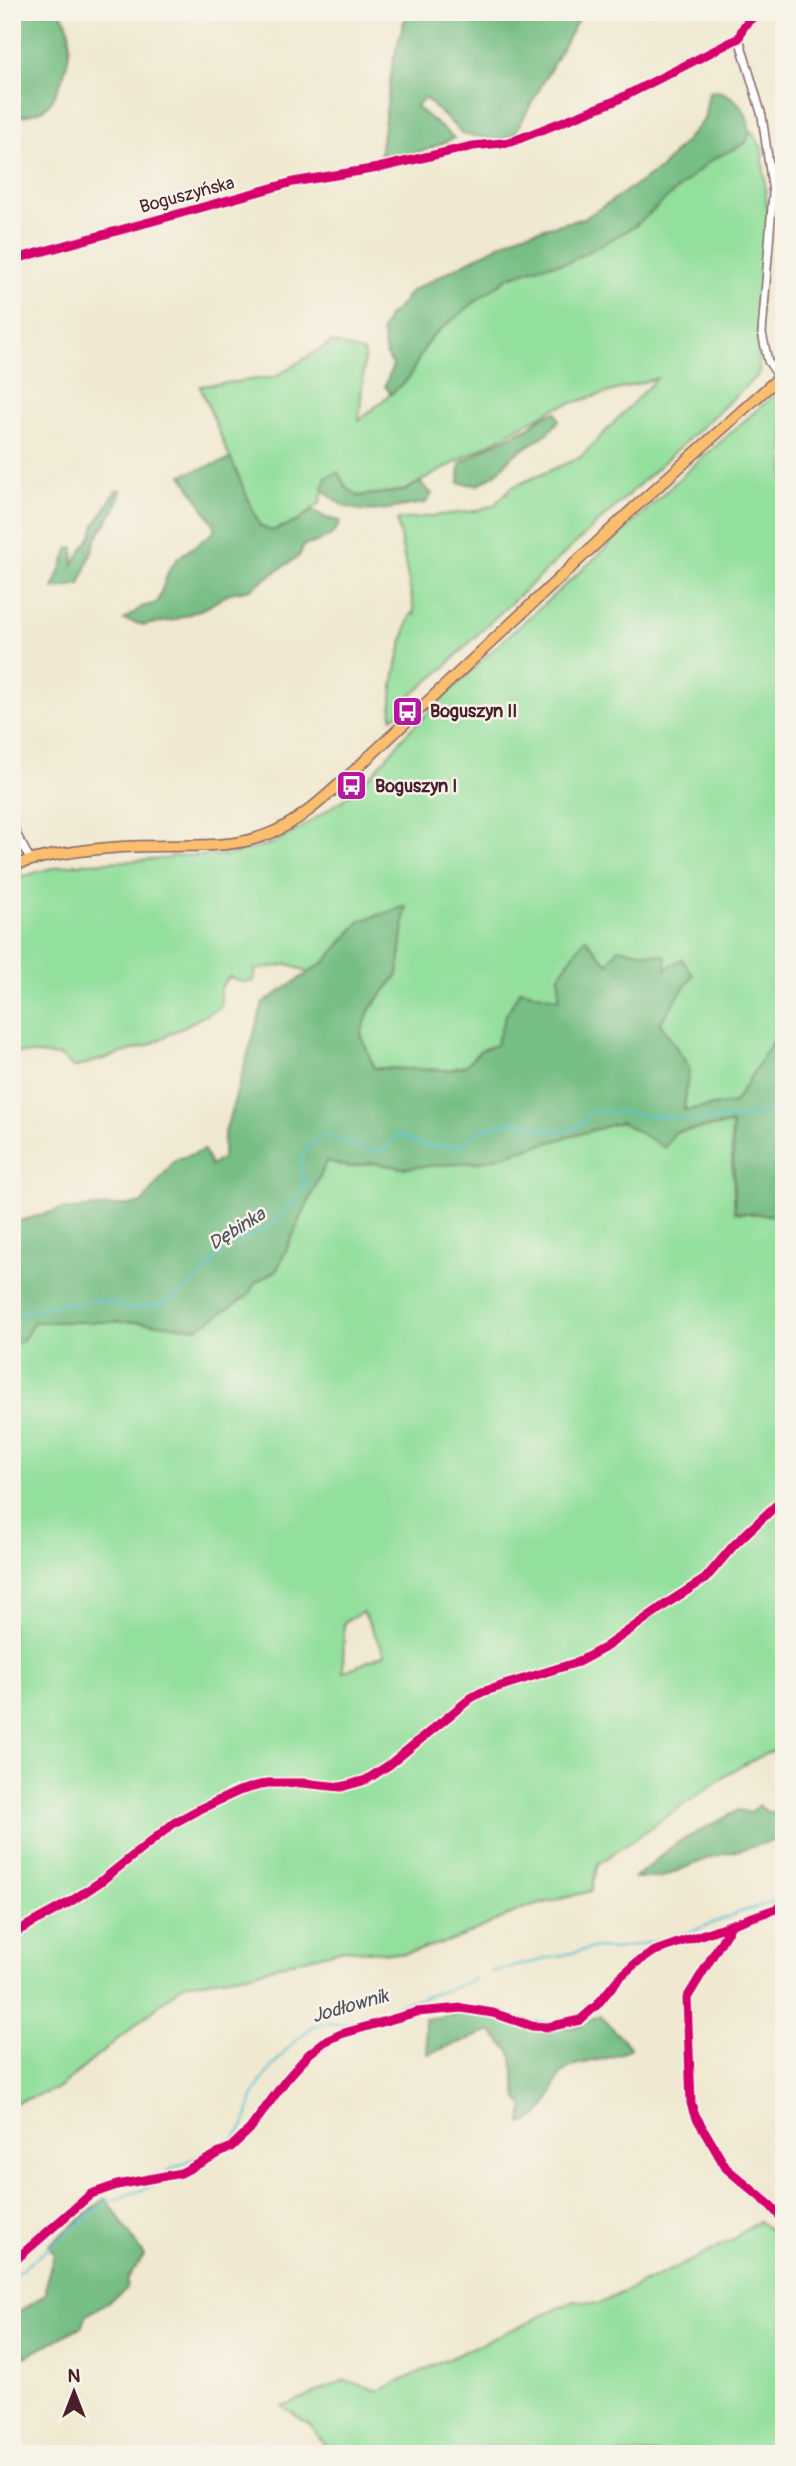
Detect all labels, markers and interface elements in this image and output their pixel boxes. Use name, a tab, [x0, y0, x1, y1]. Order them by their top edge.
street label: Boguszyńska	[137, 171, 237, 219]
bus stop icon: Boguszyn II	[390, 694, 424, 728]
place label: Boguszyn II	[430, 700, 517, 723]
bus stop icon: Boguszyn I	[335, 769, 369, 803]
place label: Boguszyn I	[375, 775, 457, 798]
water label: Dębinka	[204, 1202, 271, 1256]
water label: Jodłownik	[309, 1983, 393, 2028]
north arrow	[38, 2358, 108, 2428]
text: N	[68, 2364, 81, 2388]

